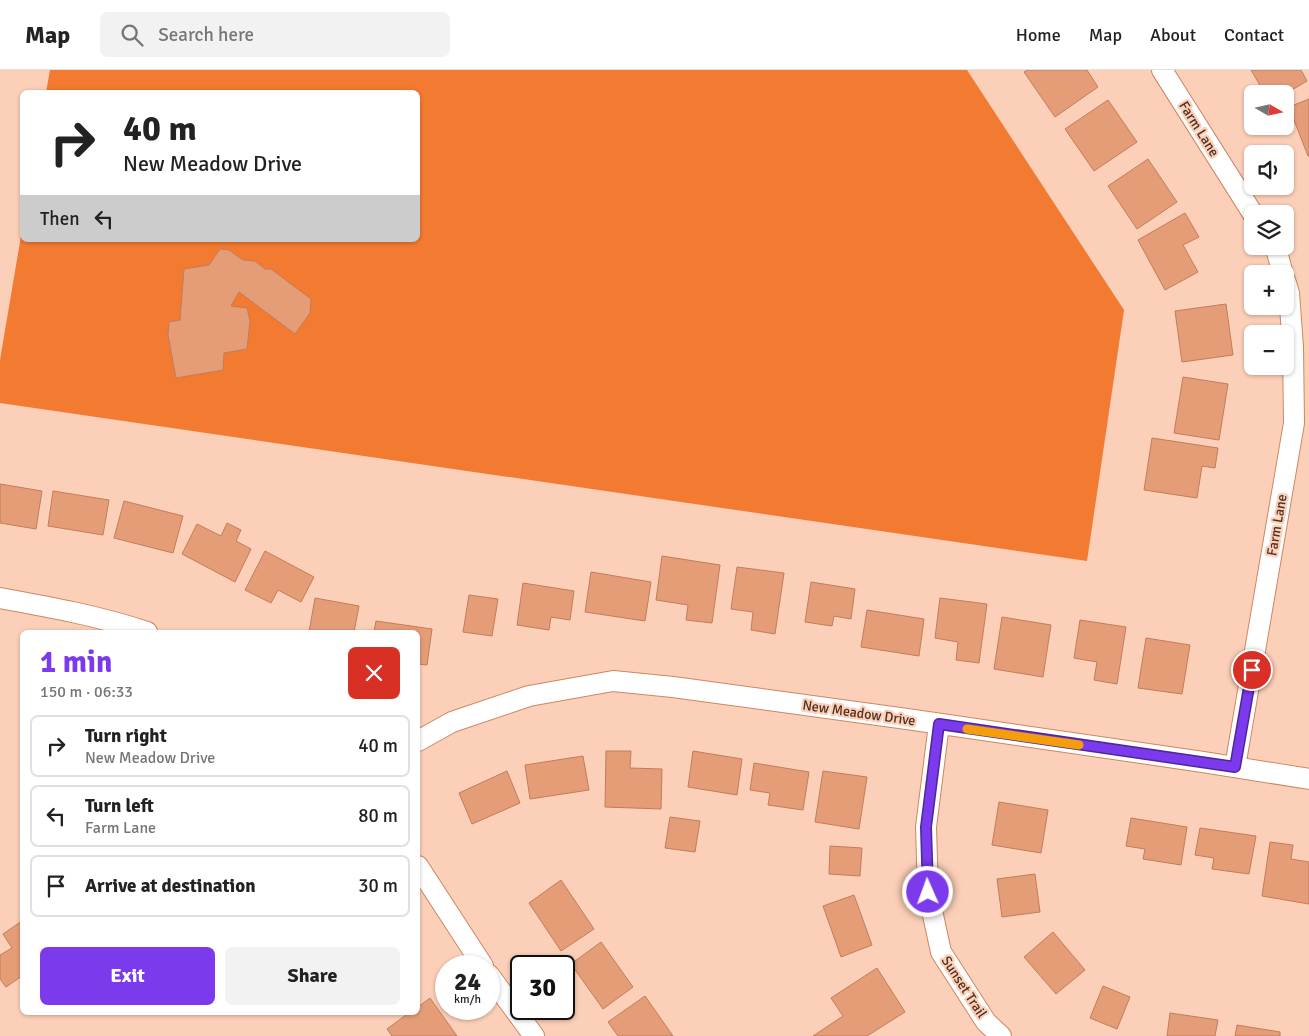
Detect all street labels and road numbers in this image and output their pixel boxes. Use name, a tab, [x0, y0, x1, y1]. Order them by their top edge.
street label: Farm Lane	[1175, 98, 1223, 160]
street label: Farm Lane	[1263, 493, 1291, 557]
street label: New Meadow Drive	[801, 697, 917, 729]
street label: Sunset Trail	[938, 953, 990, 1021]

